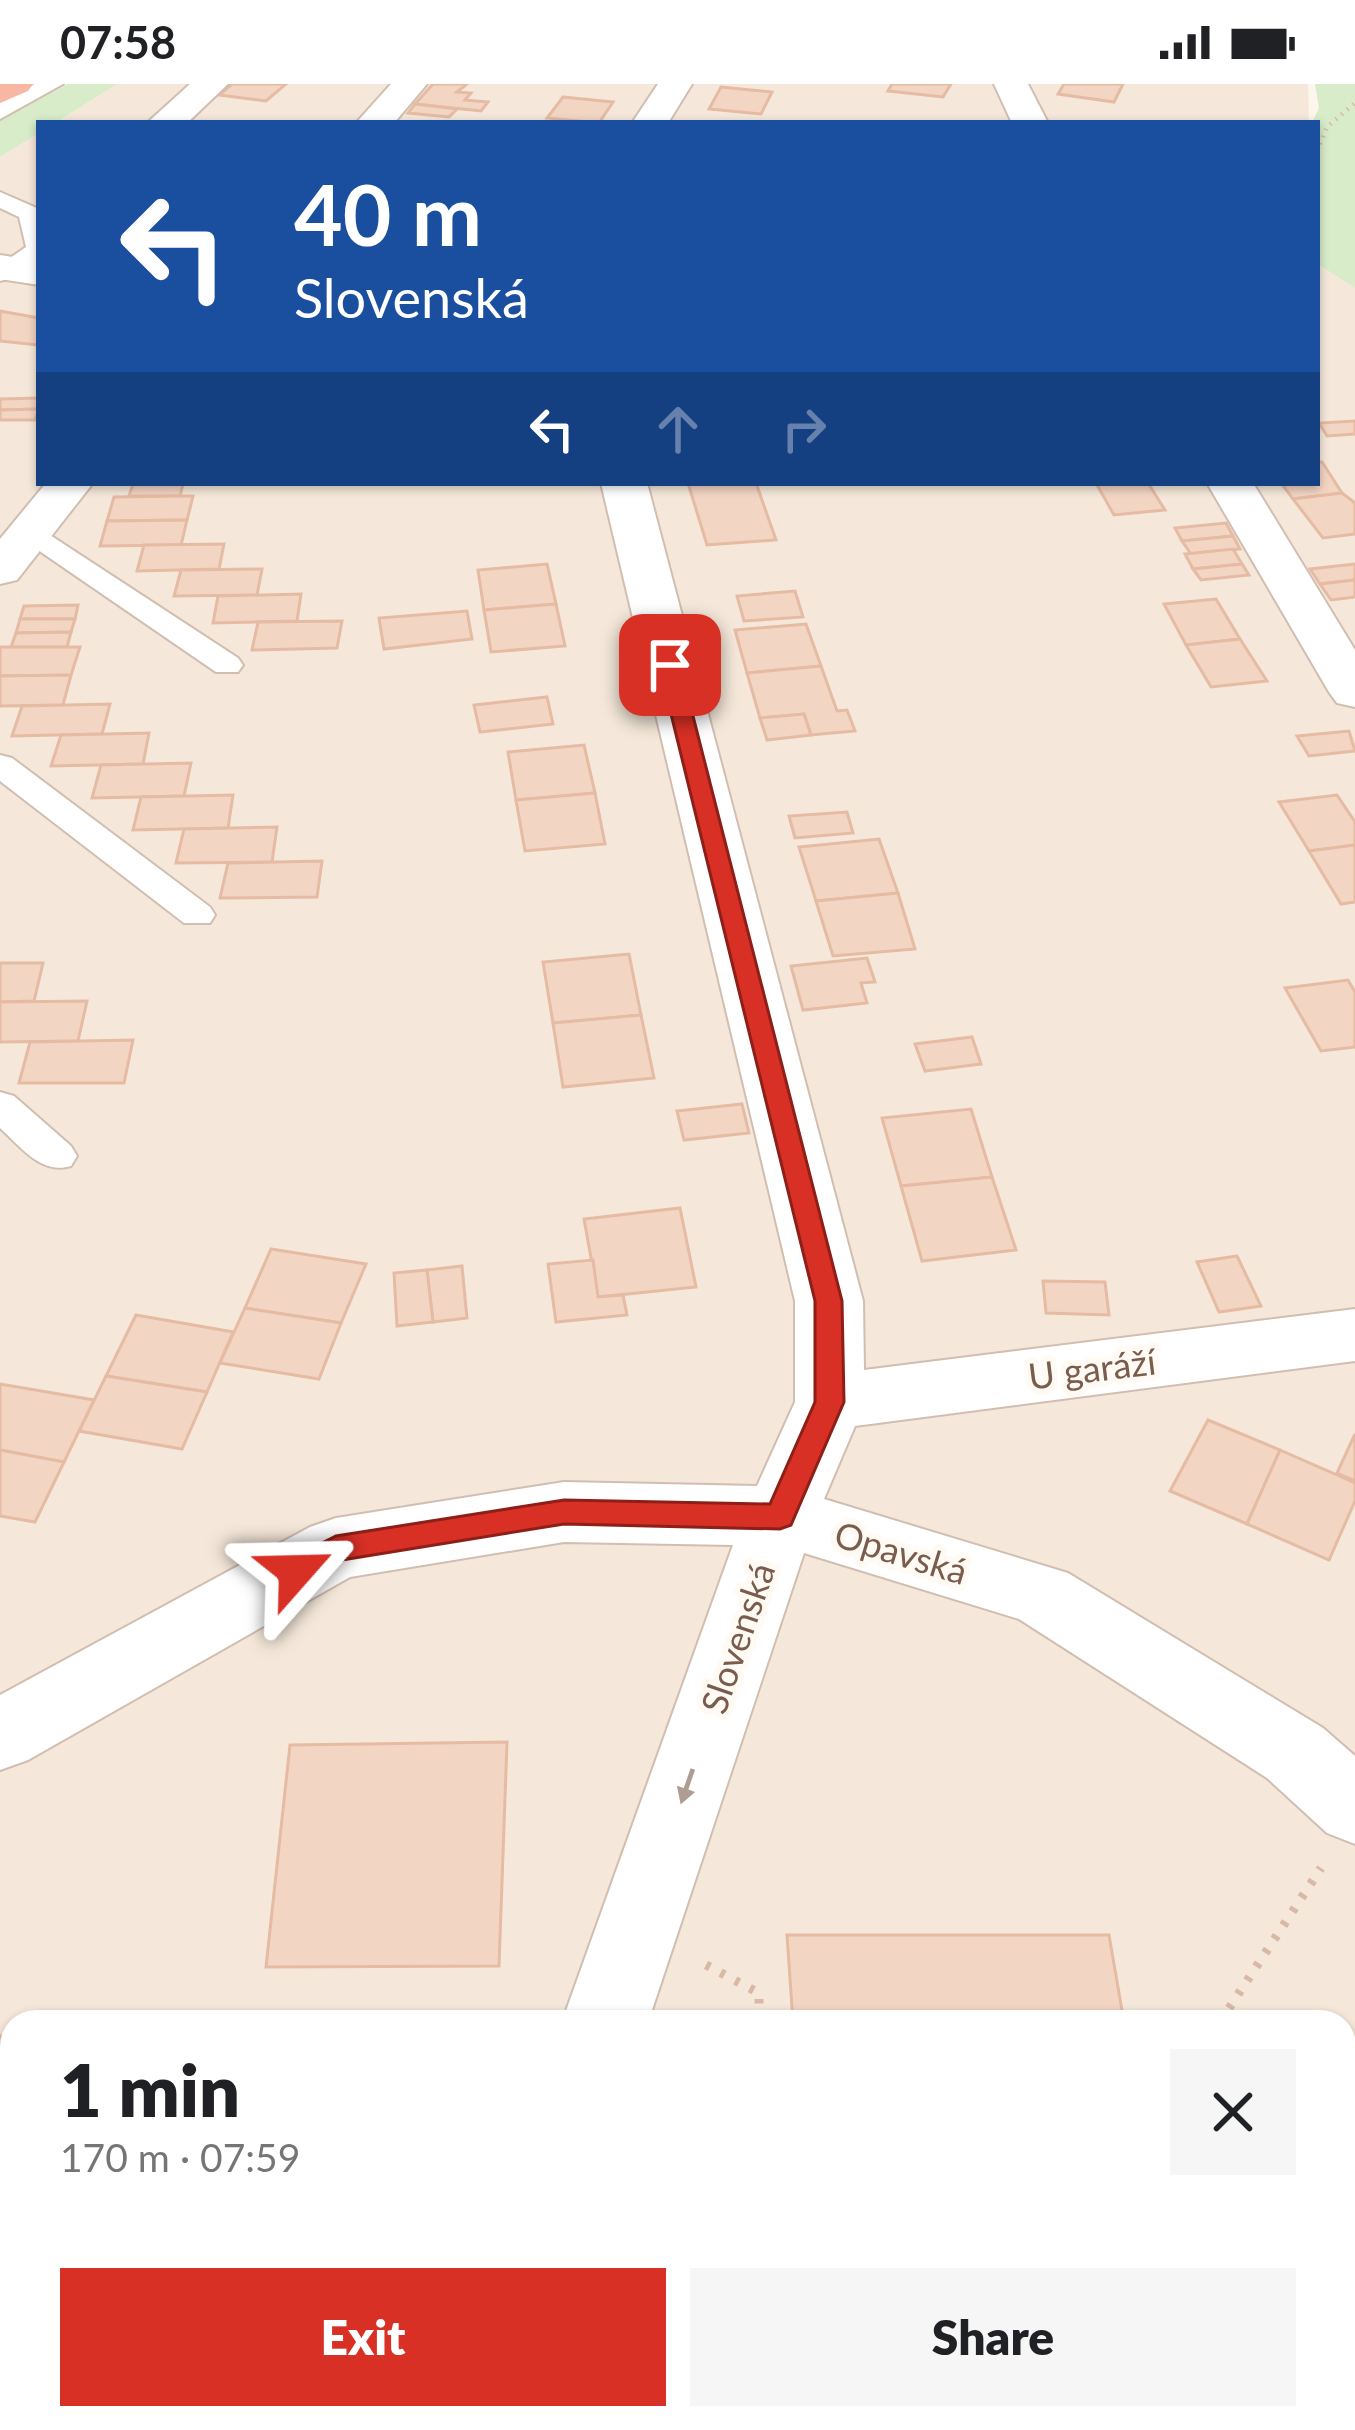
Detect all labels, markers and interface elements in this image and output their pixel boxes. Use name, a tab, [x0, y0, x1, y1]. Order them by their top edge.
text: 07:58	[60, 15, 176, 69]
text: 40 m	[294, 163, 482, 264]
icon: left	[96, 168, 252, 324]
text: Slovenská	[294, 265, 529, 330]
icon: left	[519, 396, 585, 462]
icon: ahead	[645, 396, 711, 462]
icon: right	[771, 396, 837, 462]
pin	[619, 614, 721, 716]
icon: arrive	[637, 632, 703, 698]
street label: U garáží	[1026, 1338, 1159, 1398]
position arrow	[233, 1508, 359, 1634]
street label: Opavská	[830, 1511, 973, 1593]
street label: Slovenská	[691, 1556, 783, 1719]
one-way arrow	[677, 1768, 695, 1804]
text: 1 min	[60, 2046, 240, 2132]
button: close	[1170, 2049, 1296, 2175]
text: 170 m · 07:59	[60, 2134, 300, 2180]
button: Exit	[60, 2268, 666, 2406]
button: Share	[690, 2268, 1296, 2406]

